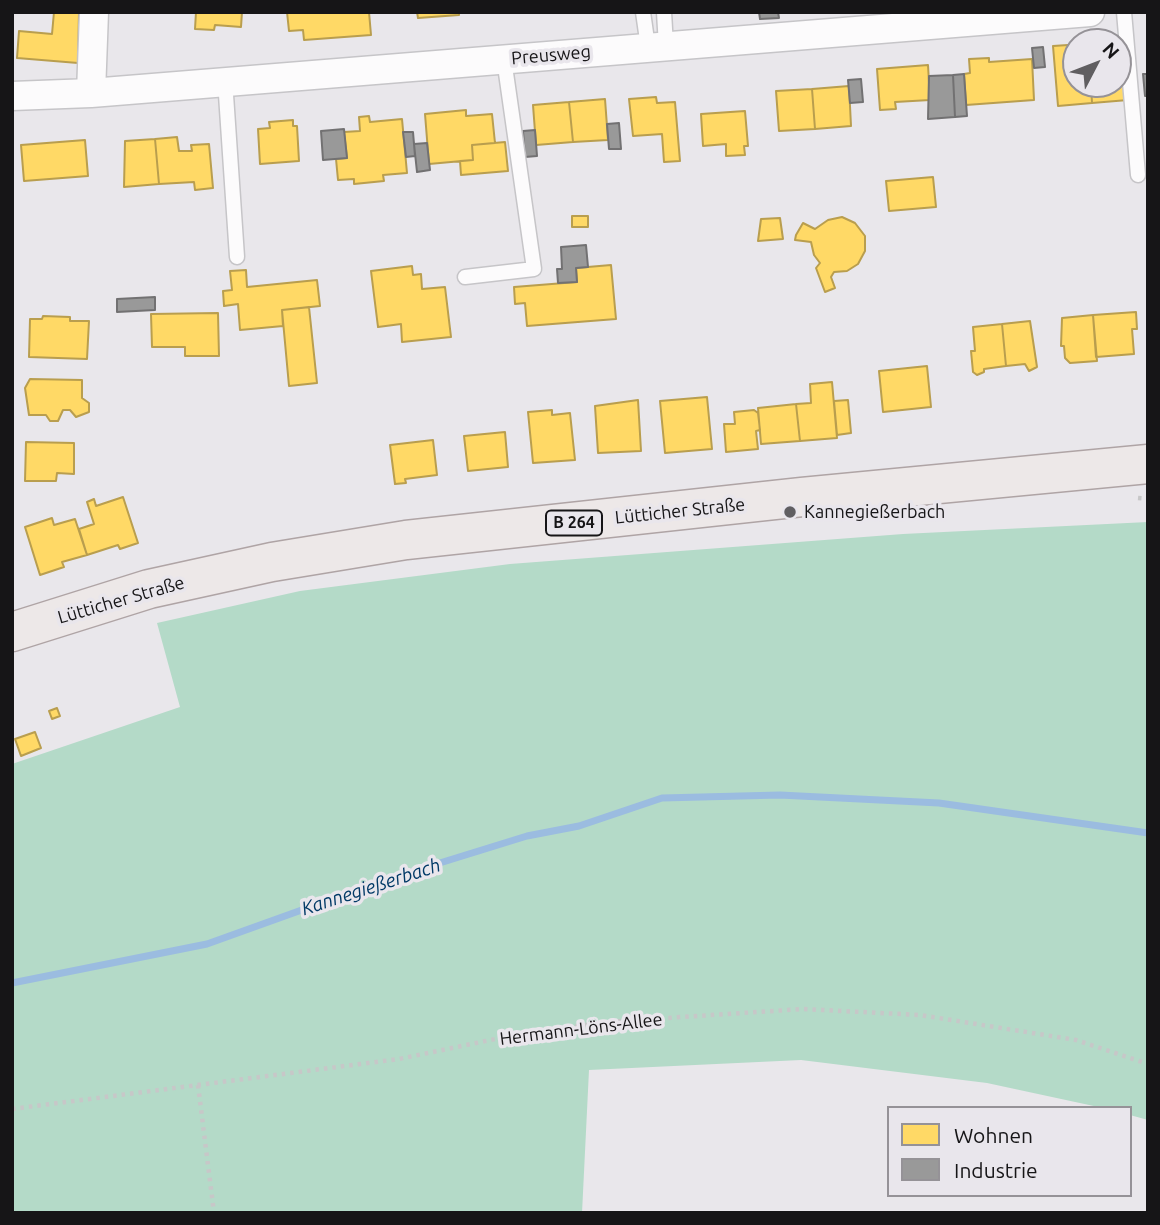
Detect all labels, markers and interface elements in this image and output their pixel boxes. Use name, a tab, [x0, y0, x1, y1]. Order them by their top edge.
north arrow	[1062, 28, 1132, 98]
text: N	[1098, 38, 1124, 63]
street label: Preusweg	[510, 41, 592, 69]
street label: Lütticher Straße	[614, 493, 746, 529]
place label: Kannegießerbach	[804, 501, 945, 523]
marker: Kannegießerbach	[782, 504, 798, 520]
road number: B 264	[546, 510, 602, 536]
street label: Lütticher Straße	[55, 572, 187, 628]
water label: Kannegießerbach	[299, 854, 443, 920]
street label: Hermann-Löns-Allee	[498, 1008, 664, 1050]
legend	[887, 1106, 1132, 1197]
text: Wohnen	[954, 1123, 1033, 1147]
text: Industrie	[954, 1158, 1038, 1182]

